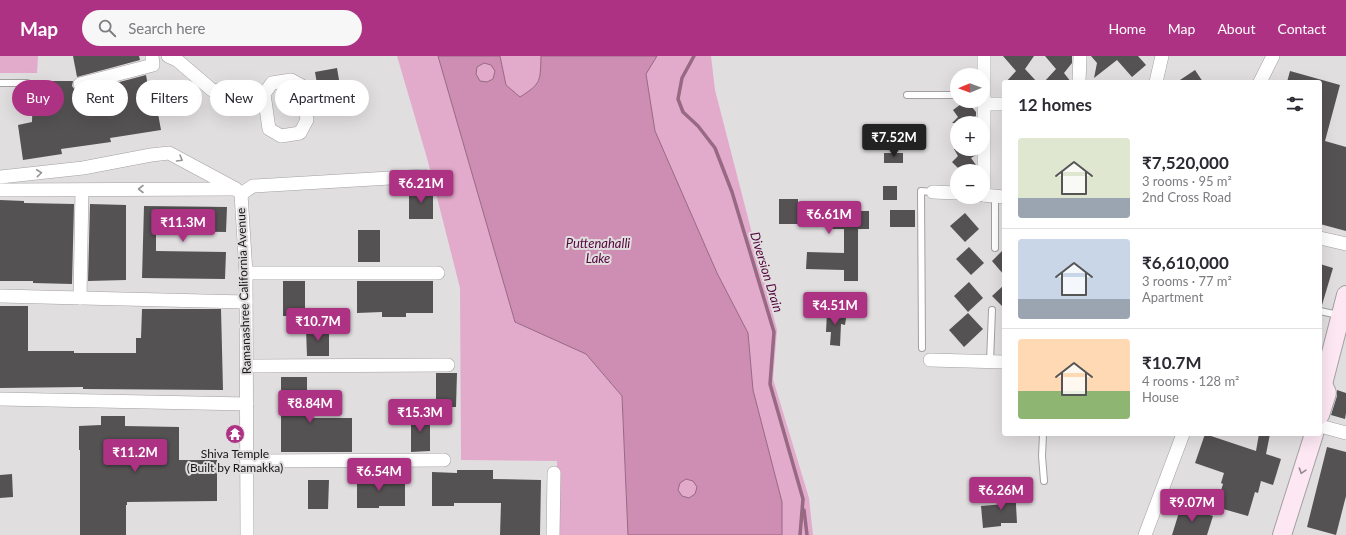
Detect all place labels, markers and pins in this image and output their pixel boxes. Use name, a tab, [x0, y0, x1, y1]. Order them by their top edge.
pin: ₹7.52M	[861, 124, 927, 158]
pin: ₹6.21M	[388, 170, 454, 204]
pin: ₹6.61M	[796, 201, 862, 235]
pin: ₹11.3M	[150, 209, 216, 243]
pin: ₹4.51M	[802, 292, 868, 326]
pin: ₹10.7M	[285, 308, 351, 342]
pin: ₹8.84M	[277, 390, 343, 424]
pin: ₹15.3M	[387, 399, 453, 433]
temple icon: Shiva Temple (Built by Ramakka)	[224, 423, 246, 445]
pin: ₹11.2M	[102, 439, 168, 473]
place label: Shiva Temple (Built by Ramakka)	[187, 446, 283, 475]
pin: ₹6.54M	[346, 458, 412, 492]
pin: ₹6.26M	[968, 477, 1034, 511]
pin: ₹9.07M	[1159, 489, 1225, 523]

